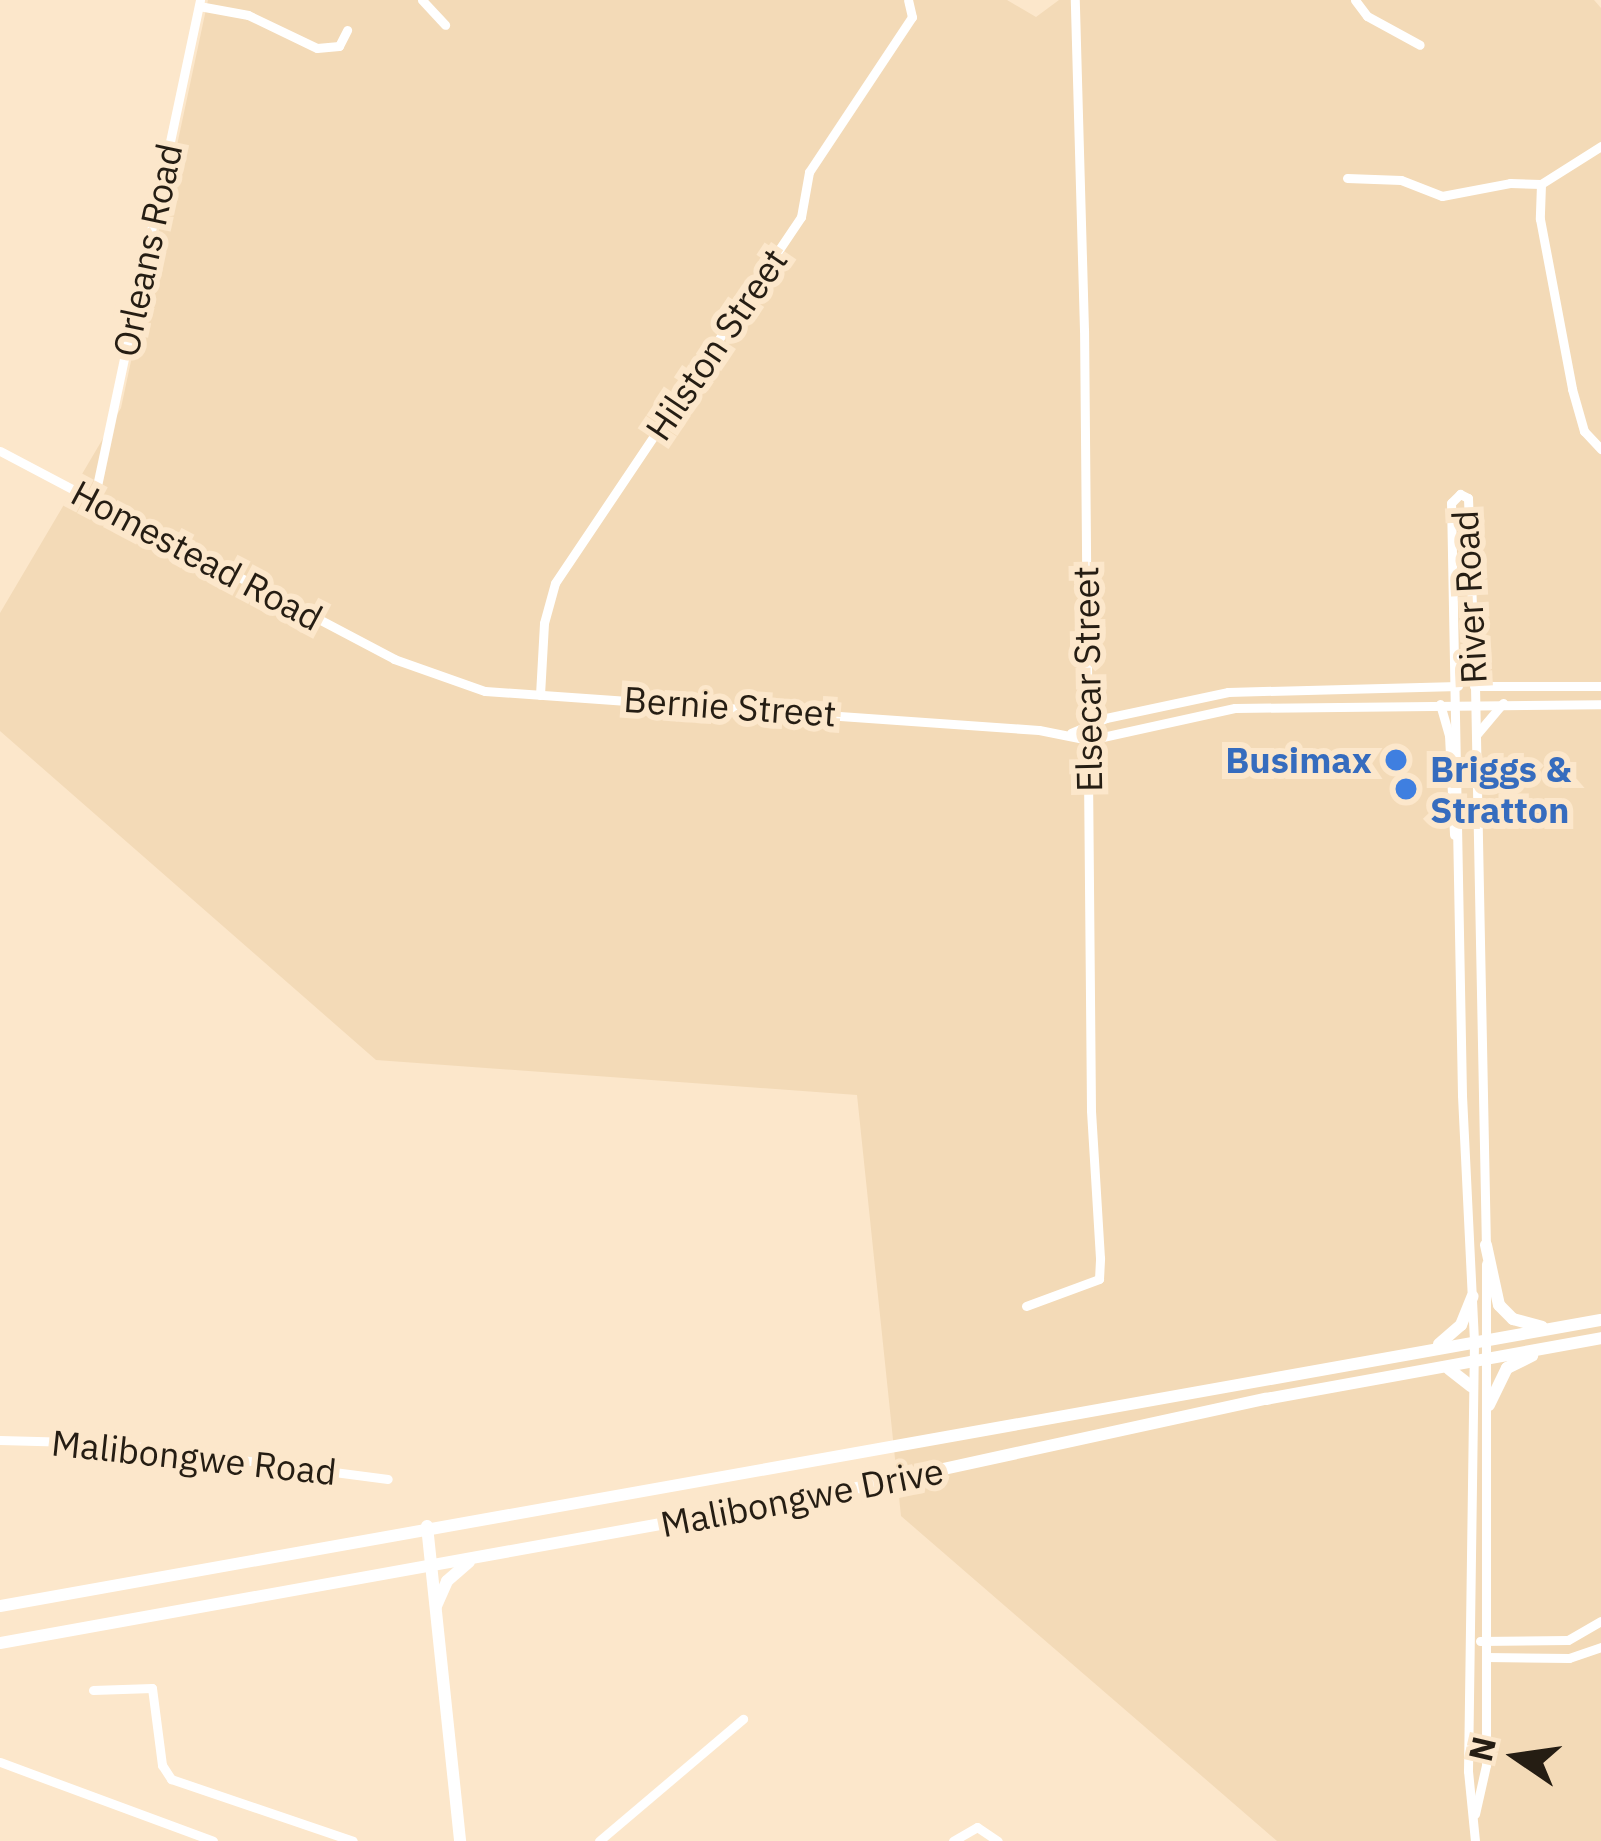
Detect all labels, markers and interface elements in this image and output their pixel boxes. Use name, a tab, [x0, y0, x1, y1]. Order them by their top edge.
street label: Orleans Road	[103, 140, 191, 360]
street label: Hilston Street	[636, 240, 796, 448]
street label: Homestead Road	[64, 471, 330, 639]
street label: River Road	[1443, 509, 1495, 685]
street label: Elsecar Street	[1063, 566, 1111, 792]
street label: Bernie Street	[622, 677, 838, 735]
place label: Busimax	[1225, 738, 1372, 782]
place label: Briggs & Stratton	[1430, 746, 1571, 831]
marker: Busimax	[1383, 747, 1409, 773]
marker: Briggs & Stratton	[1393, 776, 1419, 802]
street label: Malibongwe Road	[49, 1421, 339, 1493]
street label: Malibongwe Drive	[657, 1448, 947, 1546]
north arrow	[1457, 1697, 1577, 1817]
text: N	[1458, 1732, 1505, 1765]

